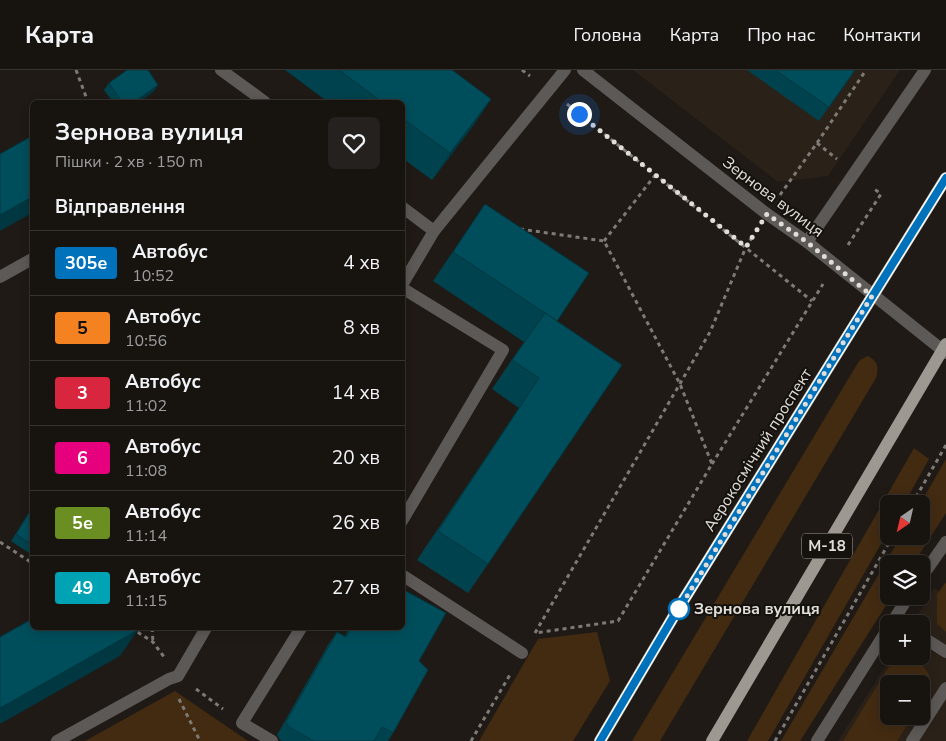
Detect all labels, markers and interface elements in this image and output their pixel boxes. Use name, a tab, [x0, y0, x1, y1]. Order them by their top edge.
text: Карта	[25, 19, 94, 51]
text: Головна	[573, 23, 642, 47]
text: Карта	[670, 23, 719, 47]
text: Про нас	[747, 23, 815, 47]
text: Контакти	[843, 23, 921, 47]
your location	[567, 102, 592, 127]
text: Зернова вулиця	[55, 116, 244, 148]
button: heart	[328, 117, 380, 169]
text: Пішки · 2 хв · 150 m	[55, 151, 203, 173]
street label: Зернова вулиця	[718, 152, 828, 242]
text: Відправлення	[55, 194, 185, 220]
text: Автобус	[132, 239, 208, 265]
text: 4 хв	[343, 250, 380, 276]
text: 305e	[65, 251, 107, 275]
text: 10:52	[132, 265, 174, 287]
text: Автобус	[125, 304, 201, 330]
text: 8 хв	[343, 315, 380, 341]
text: 5	[77, 316, 88, 340]
text: 10:56	[125, 330, 167, 352]
street label: Аерокосмічний проспект	[699, 364, 818, 536]
text: Автобус	[125, 369, 201, 395]
text: 14 хв	[332, 380, 380, 406]
text: 3	[77, 381, 88, 405]
text: 11:02	[125, 395, 167, 417]
text: Автобус	[125, 434, 201, 460]
text: 20 хв	[332, 445, 380, 471]
text: 6	[77, 446, 88, 470]
text: 11:08	[125, 460, 167, 482]
north arrow	[880, 495, 930, 545]
map controls	[880, 495, 930, 725]
text: Автобус	[125, 499, 201, 525]
text: 26 хв	[332, 510, 380, 536]
text: 5е	[72, 511, 93, 535]
text: 11:14	[125, 525, 167, 547]
road number: М-18	[802, 534, 852, 558]
button: layers	[880, 555, 930, 605]
text: Автобус	[125, 564, 201, 590]
text: 27 хв	[332, 575, 380, 601]
text: 49	[72, 576, 93, 600]
text: 11:15	[125, 590, 167, 612]
marker: Зернова вулиця	[668, 598, 690, 620]
place label: Зернова вулиця	[694, 598, 820, 620]
button: +	[880, 615, 930, 665]
button: −	[880, 675, 930, 725]

